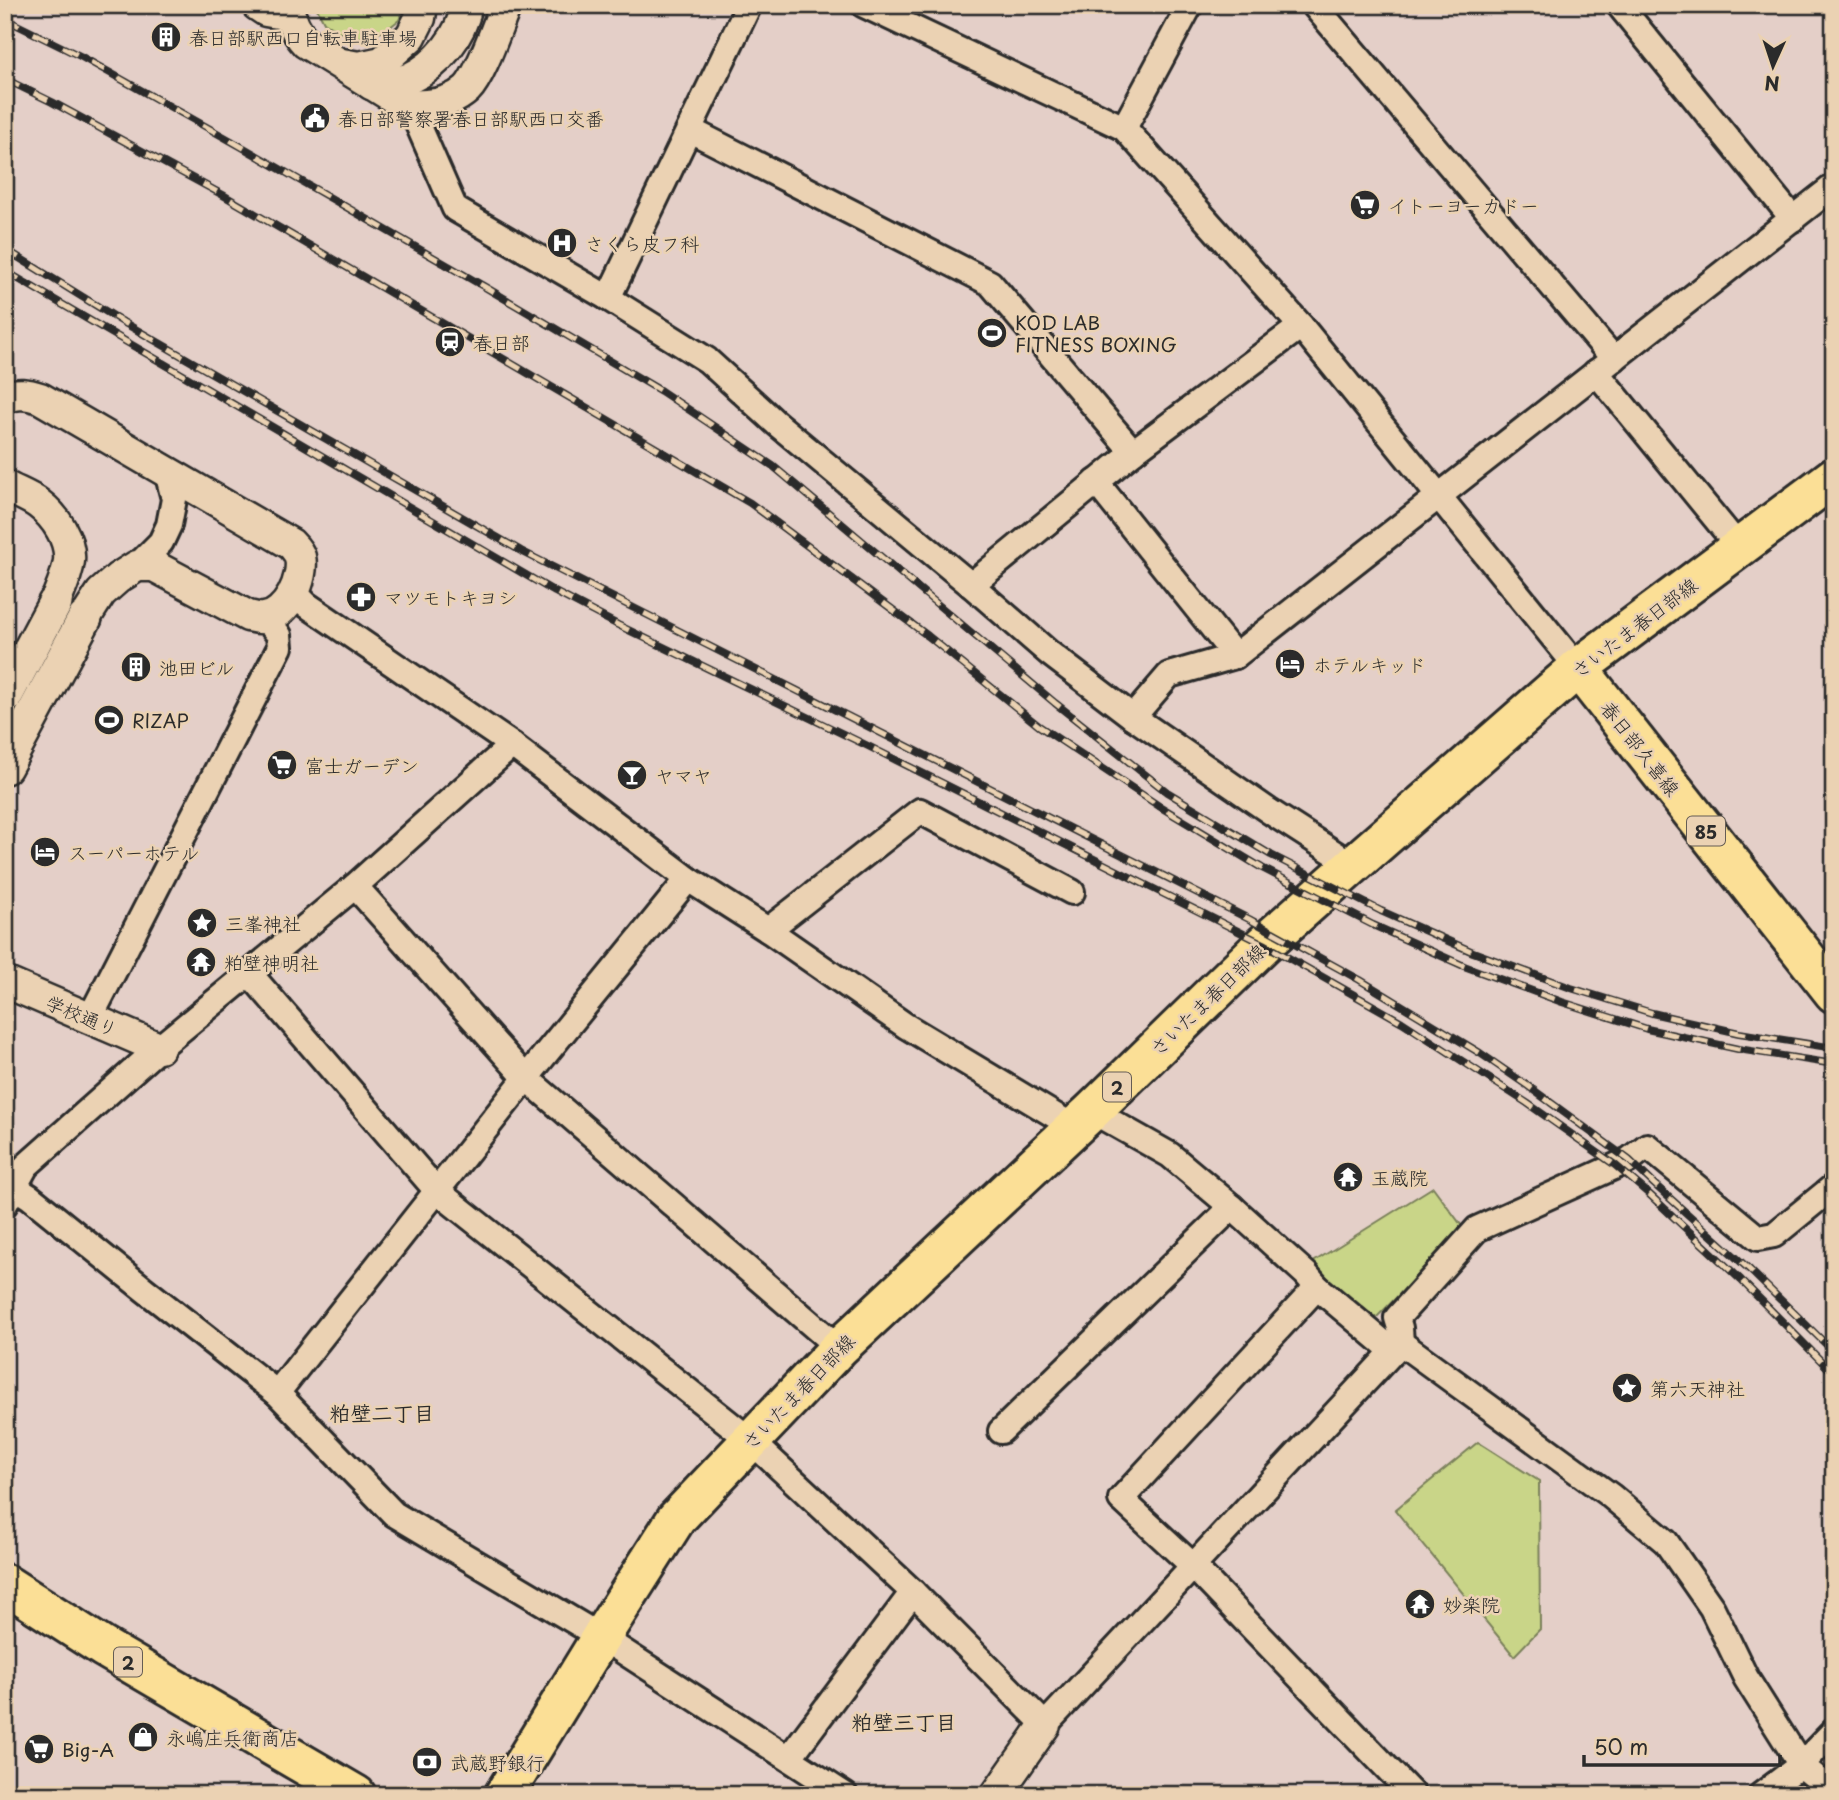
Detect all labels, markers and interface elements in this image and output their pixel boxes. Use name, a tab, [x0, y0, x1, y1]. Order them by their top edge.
building icon: 春日部駅西口自転車駐車場	[149, 20, 183, 54]
place label: 春日部駅西口自転車駐車場	[189, 23, 417, 51]
north arrow	[1738, 32, 1808, 102]
text: N	[1764, 70, 1780, 98]
public building icon: 春日部警察署春日部駅西口交番	[298, 101, 332, 135]
place label: 春日部警察署春日部駅西口交番	[338, 104, 604, 132]
supermarket icon: イトーヨーカドー	[1348, 188, 1382, 222]
place label: イトーヨーカドー	[1388, 191, 1539, 219]
hospital icon: さくら皮フ科	[545, 226, 579, 260]
place label: さくら皮フ科	[585, 229, 699, 257]
place label: KOD LAB FITNESS BOXING	[1015, 308, 1177, 358]
sports icon: KOD LAB FITNESS BOXING	[975, 316, 1009, 350]
station icon: 春日部	[433, 325, 467, 359]
place label: 春日部	[473, 328, 530, 356]
street label: さいたま春日部線	[1565, 570, 1703, 684]
pharmacy icon: マツモトキヨシ	[344, 580, 378, 614]
place label: マツモトキヨシ	[384, 583, 517, 611]
hotel icon: ホテルキッド	[1273, 647, 1307, 681]
building icon: 池田ビル	[119, 650, 153, 684]
place label: ホテルキッド	[1313, 650, 1426, 678]
place label: 池田ビル	[159, 653, 235, 681]
street label: 春日部久喜線	[1595, 694, 1687, 802]
sports icon: RIZAP	[92, 703, 126, 737]
place label: RIZAP	[132, 706, 189, 734]
supermarket icon: 富士ガーデン	[265, 748, 299, 782]
place label: 富士ガーデン	[305, 751, 419, 779]
bar icon: ヤマヤ	[615, 758, 649, 792]
place label: ヤマヤ	[655, 761, 712, 789]
road number: 85	[1687, 816, 1725, 846]
hotel icon: スーパーホテル	[28, 835, 62, 869]
place label: スーパーホテル	[68, 838, 199, 866]
place icon: 三峯神社	[185, 906, 219, 940]
place label: 三峯神社	[225, 909, 301, 937]
street label: さいたま春日部線	[1143, 936, 1271, 1062]
temple icon: 粕壁神明社	[184, 945, 218, 979]
place label: 粕壁神明社	[224, 948, 319, 976]
street label: 学校通り	[42, 987, 122, 1043]
road number: 2	[1103, 1072, 1131, 1102]
temple icon: 玉蔵院	[1331, 1160, 1365, 1194]
place label: 玉蔵院	[1371, 1163, 1428, 1191]
street label: さいたま春日部線	[735, 1327, 861, 1455]
place icon: 第六天神社	[1610, 1371, 1644, 1405]
place label: 第六天神社	[1650, 1374, 1745, 1402]
district label: 粕壁二丁目	[330, 1396, 435, 1428]
temple icon: 妙楽院	[1403, 1587, 1437, 1621]
place label: 妙楽院	[1443, 1590, 1500, 1618]
road number: 2	[114, 1647, 142, 1676]
district label: 粕壁三丁目	[852, 1705, 957, 1737]
shop icon: 永嶋庄兵衛商店	[126, 1720, 160, 1754]
place label: 永嶋庄兵衛商店	[166, 1723, 299, 1751]
scale bar	[1584, 1723, 1780, 1767]
text: 50 m	[1594, 1730, 1648, 1762]
supermarket icon: Big-A	[22, 1732, 56, 1766]
place label: Big-A	[62, 1735, 114, 1763]
bank icon: 武蔵野銀行	[410, 1745, 444, 1779]
place label: 武蔵野銀行	[450, 1748, 545, 1776]

